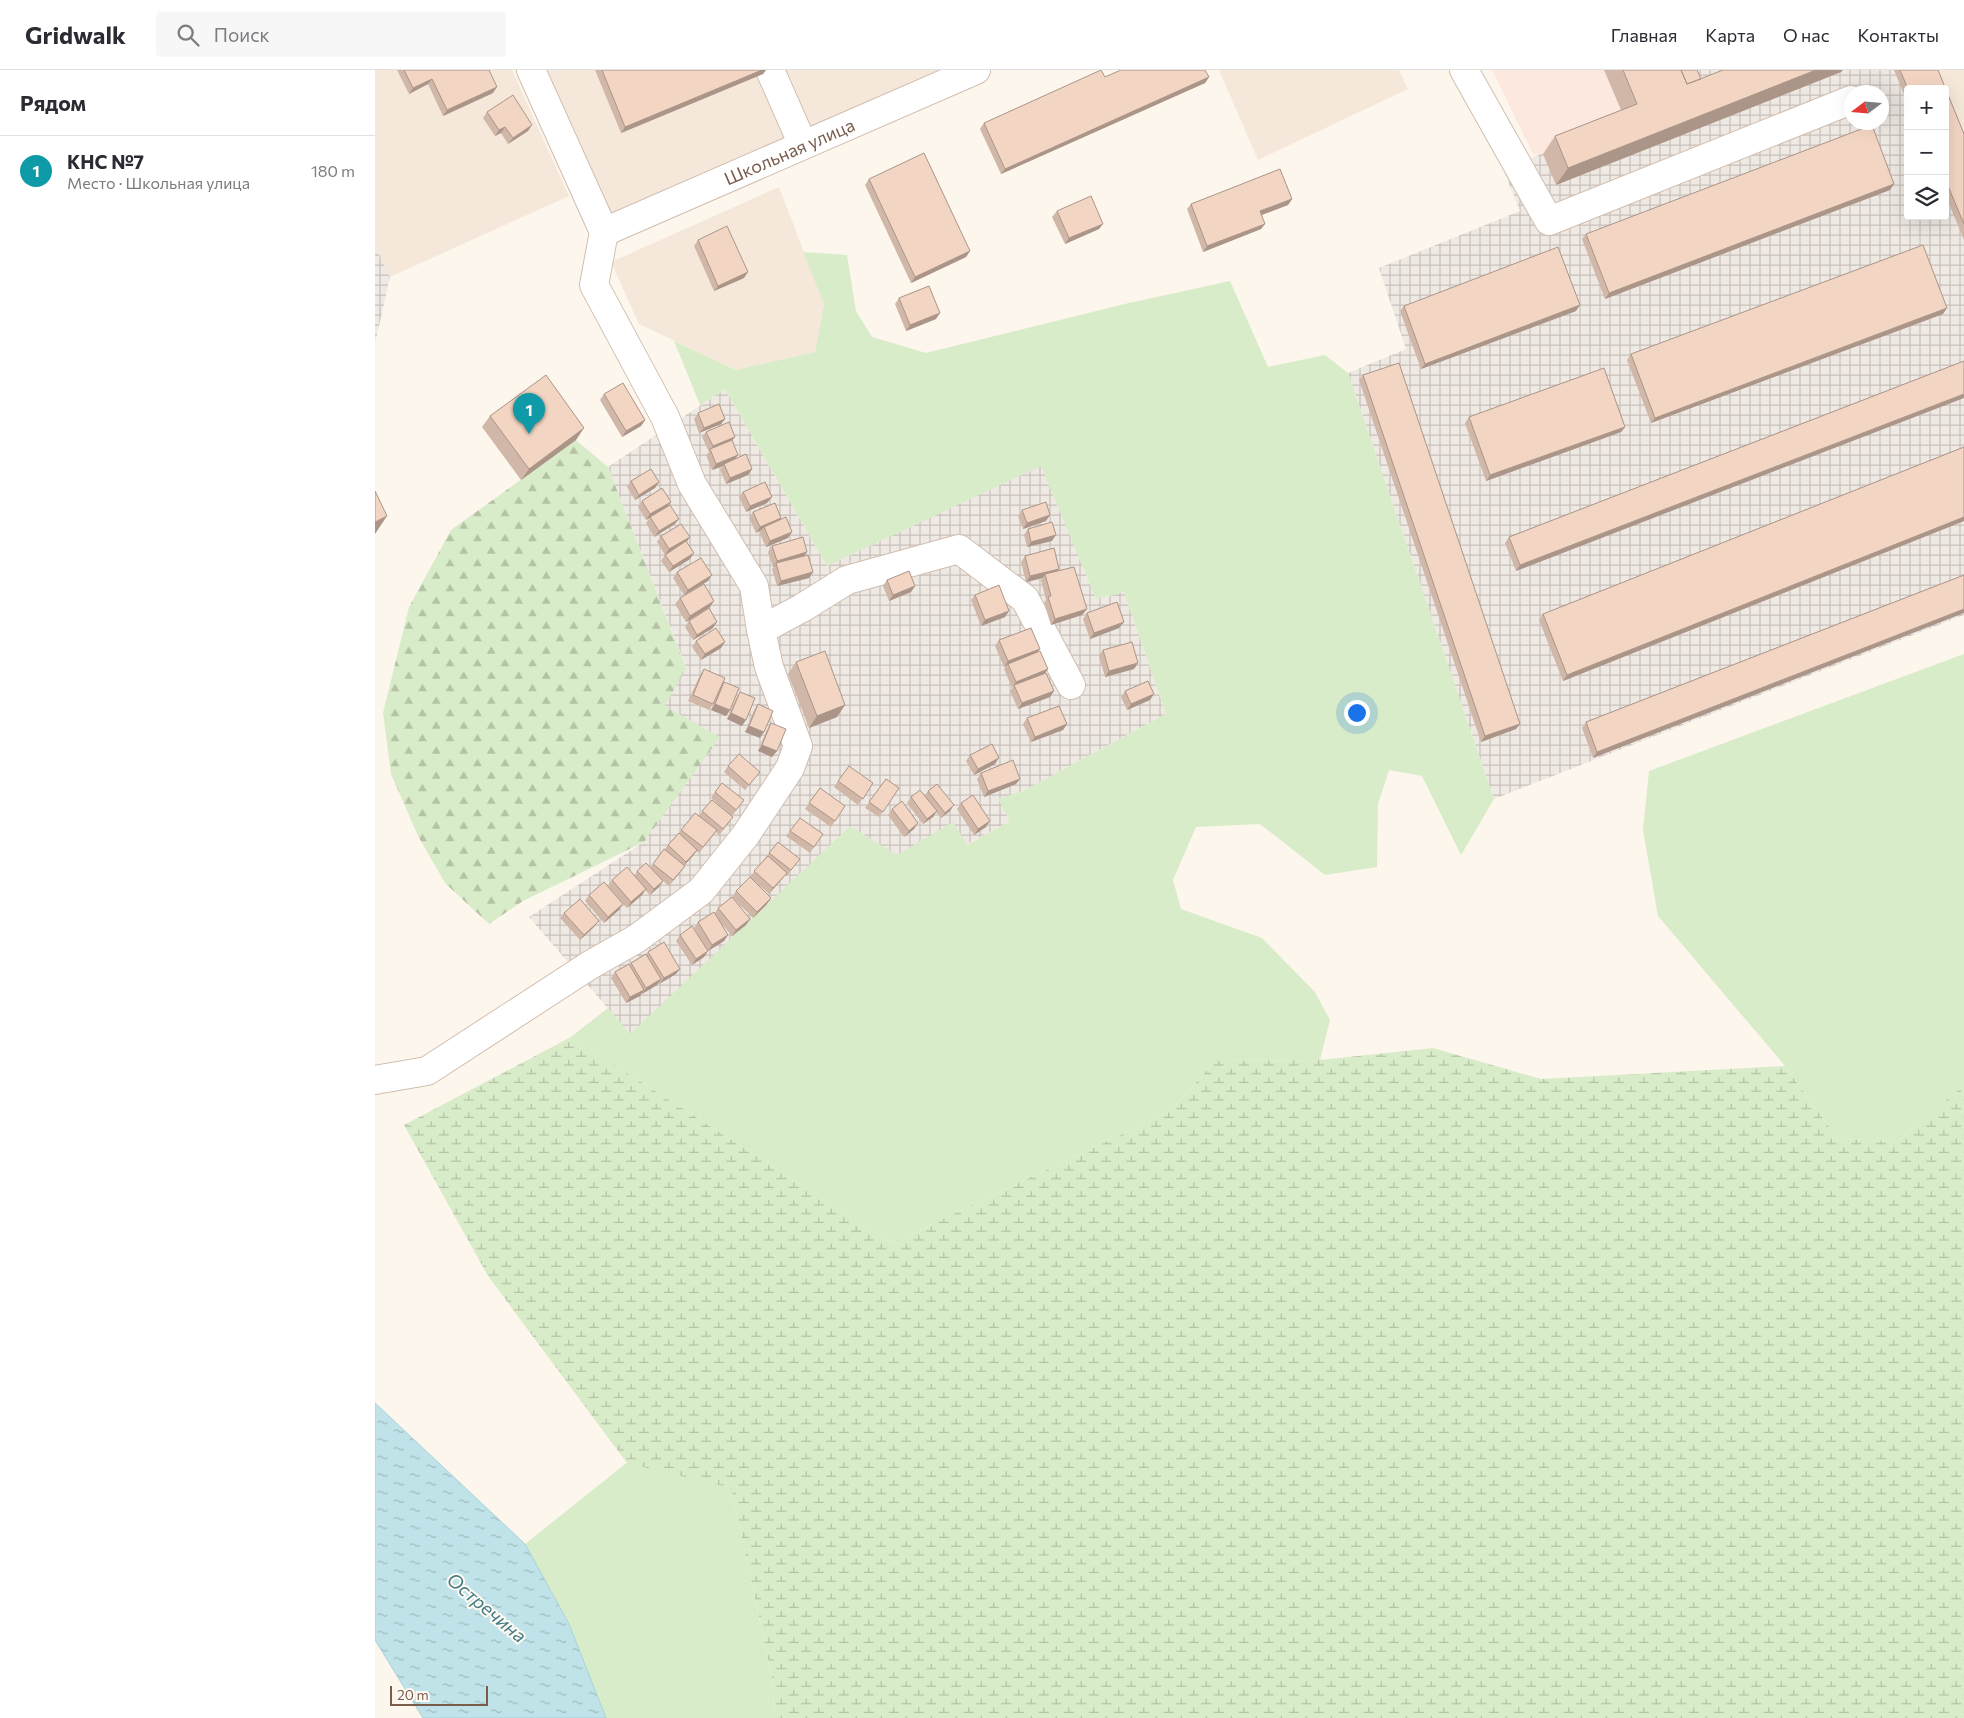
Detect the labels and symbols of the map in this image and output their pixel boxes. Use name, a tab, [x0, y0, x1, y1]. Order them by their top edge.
north arrow	[1844, 85, 1889, 130]
street label: Школьная улица	[721, 113, 858, 189]
pin: 1	[513, 393, 545, 434]
your location	[1344, 700, 1370, 726]
water label: Остречина	[443, 1567, 532, 1647]
scale bar	[390, 1683, 487, 1706]

